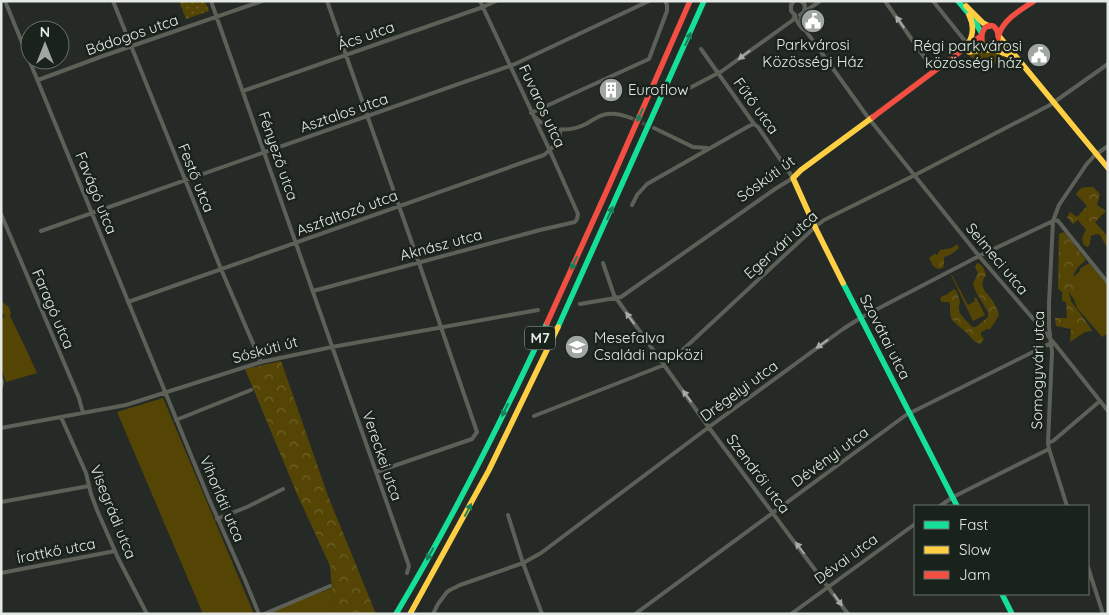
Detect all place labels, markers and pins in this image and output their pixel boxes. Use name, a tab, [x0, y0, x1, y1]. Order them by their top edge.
public building icon: Parkvárosi Közösségi Ház	[800, 8, 826, 34]
place label: Parkvárosi Közösségi Ház	[762, 35, 864, 71]
place label: Régi parkvárosi közösségi ház	[913, 36, 1022, 72]
public building icon: Régi parkvárosi közösségi ház	[1026, 42, 1052, 68]
building icon: Euroflow	[598, 77, 624, 103]
place label: Euroflow	[628, 80, 689, 99]
place label: Mesefalva Családi napközi	[594, 328, 703, 364]
school or university icon: Mesefalva Családi napközi	[564, 334, 590, 360]

